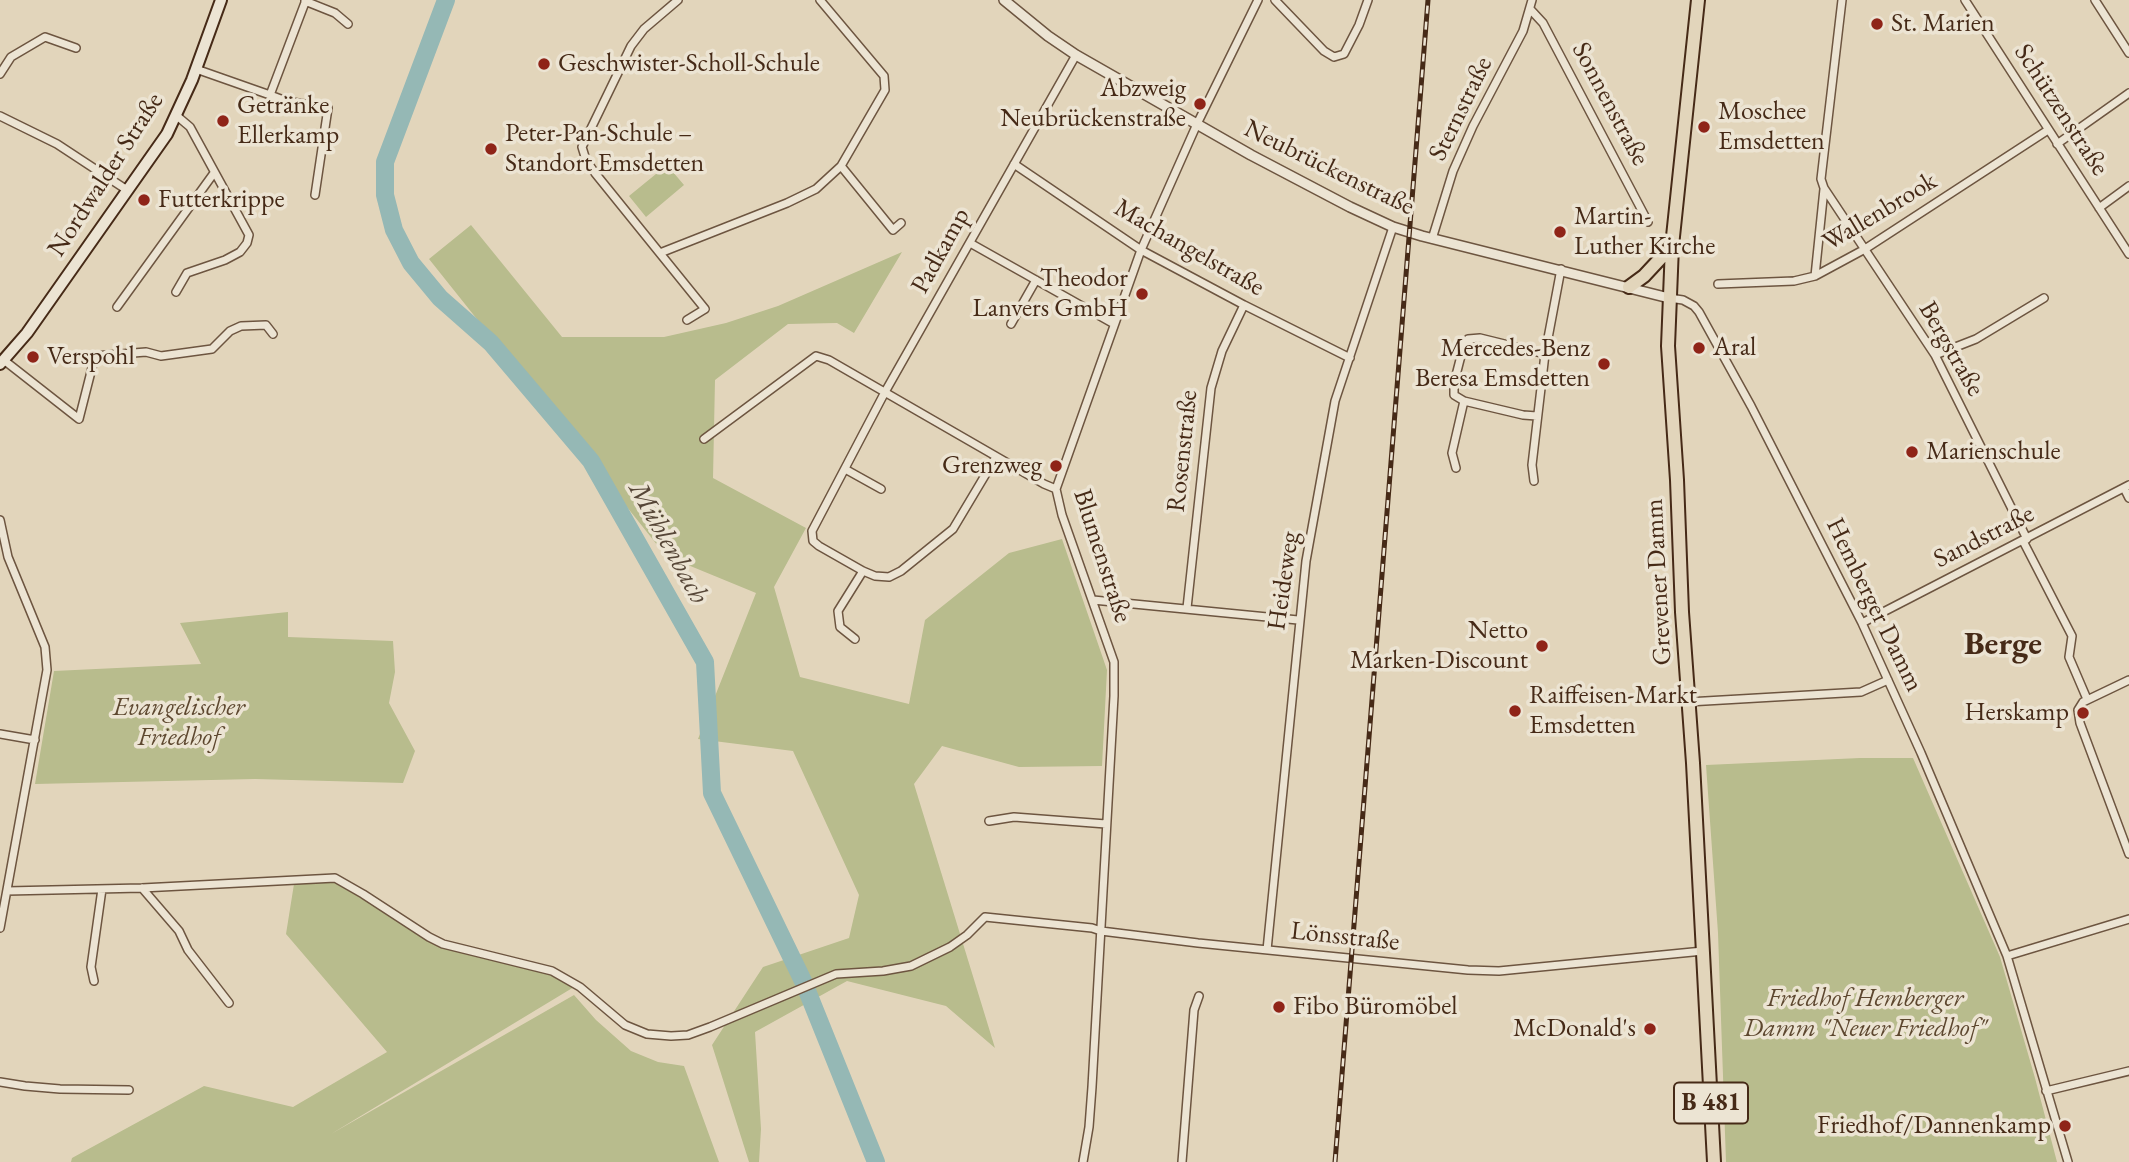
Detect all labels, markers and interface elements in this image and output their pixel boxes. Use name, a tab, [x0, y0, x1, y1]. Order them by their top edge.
place label: St. Marien	[1891, 8, 1995, 40]
marker: St. Marien	[1869, 16, 1885, 32]
street label: Sonnenstraße	[1565, 37, 1655, 171]
street label: Schützenstraße	[2007, 38, 2115, 182]
place label: Geschwister-Scholl-Schule	[558, 48, 820, 80]
street label: Sternstraße	[1423, 52, 1499, 166]
marker: Geschwister-Scholl-Schule	[536, 56, 552, 72]
place label: Abzweig Neubrückenstraße	[1000, 73, 1186, 134]
street label: Nordwalder Straße	[41, 87, 171, 263]
place label: Getränke Ellerkamp	[237, 90, 339, 152]
marker: Abzweig Neubrückenstraße	[1192, 96, 1208, 112]
place label: Moschee Emsdetten	[1718, 96, 1825, 158]
marker: Getränke Ellerkamp	[215, 113, 231, 129]
street label: Neubrückenstraße	[1239, 113, 1419, 223]
place label: Peter-Pan-Schule – Standort Emsdetten	[505, 118, 704, 180]
marker: Moschee Emsdetten	[1696, 119, 1712, 135]
marker: Peter-Pan-Schule – Standort Emsdetten	[483, 141, 499, 157]
street label: Wallenbrook	[1817, 166, 1943, 258]
place label: Futterkrippe	[158, 184, 285, 216]
marker: Futterkrippe	[136, 192, 152, 208]
street label: Machangelstraße	[1108, 193, 1270, 303]
place label: Martin- Luther Kirche	[1574, 201, 1715, 262]
street label: Padkamp	[905, 203, 977, 299]
marker: Martin- Luther Kirche	[1552, 224, 1568, 240]
place label: Theodor Lanvers GmbH	[973, 263, 1128, 324]
marker: Theodor Lanvers GmbH	[1134, 286, 1150, 302]
street label: Bergstraße	[1911, 296, 1991, 402]
place label: Aral	[1713, 332, 1756, 364]
place label: Mercedes-Benz Beresa Emsdetten	[1415, 333, 1590, 394]
marker: Aral	[1691, 340, 1707, 356]
place label: Verspohl	[47, 341, 135, 373]
marker: Verspohl	[25, 349, 41, 365]
marker: Mercedes-Benz Beresa Emsdetten	[1596, 356, 1612, 372]
street label: Rosenstraße	[1161, 388, 1205, 514]
place label: Marienschule	[1926, 436, 2061, 468]
marker: Marienschule	[1904, 444, 1920, 460]
place label: Grenzweg	[942, 450, 1042, 482]
marker: Grenzweg	[1048, 458, 1064, 474]
water label: Mühlenbach	[621, 476, 715, 610]
street label: Blumenstraße	[1066, 485, 1138, 627]
street label: Grevener Damm	[1639, 498, 1679, 666]
street label: Sandstraße	[1929, 499, 2039, 575]
street label: Hemberger Damm	[1818, 513, 1930, 697]
street label: Heideweg	[1262, 530, 1306, 632]
place label: Netto Marken-Discount	[1350, 615, 1528, 676]
district label: Berge	[1964, 625, 2042, 665]
marker: Netto Marken-Discount	[1534, 638, 1550, 654]
place label: Raiffeisen-Markt Emsdetten	[1529, 680, 1697, 742]
park label: Evangelischer Friedhof	[113, 692, 245, 754]
place label: Herskamp	[1964, 697, 2069, 729]
marker: Raiffeisen-Markt Emsdetten	[1507, 703, 1523, 719]
marker: Herskamp	[2075, 705, 2091, 721]
street label: Lönsstraße	[1289, 916, 1401, 958]
park label: Friedhof Hemberger Damm "Neuer Friedhof"	[1743, 983, 1987, 1044]
place label: Fibo Büromöbel	[1293, 991, 1458, 1023]
marker: Fibo Büromöbel	[1271, 999, 1287, 1015]
place label: McDonald's	[1513, 1013, 1636, 1045]
marker: McDonald's	[1642, 1021, 1658, 1037]
road number: B 481	[1674, 1083, 1748, 1124]
place label: Friedhof/Dannenkamp	[1817, 1110, 2051, 1142]
marker: Friedhof/Dannenkamp	[2057, 1118, 2073, 1134]

